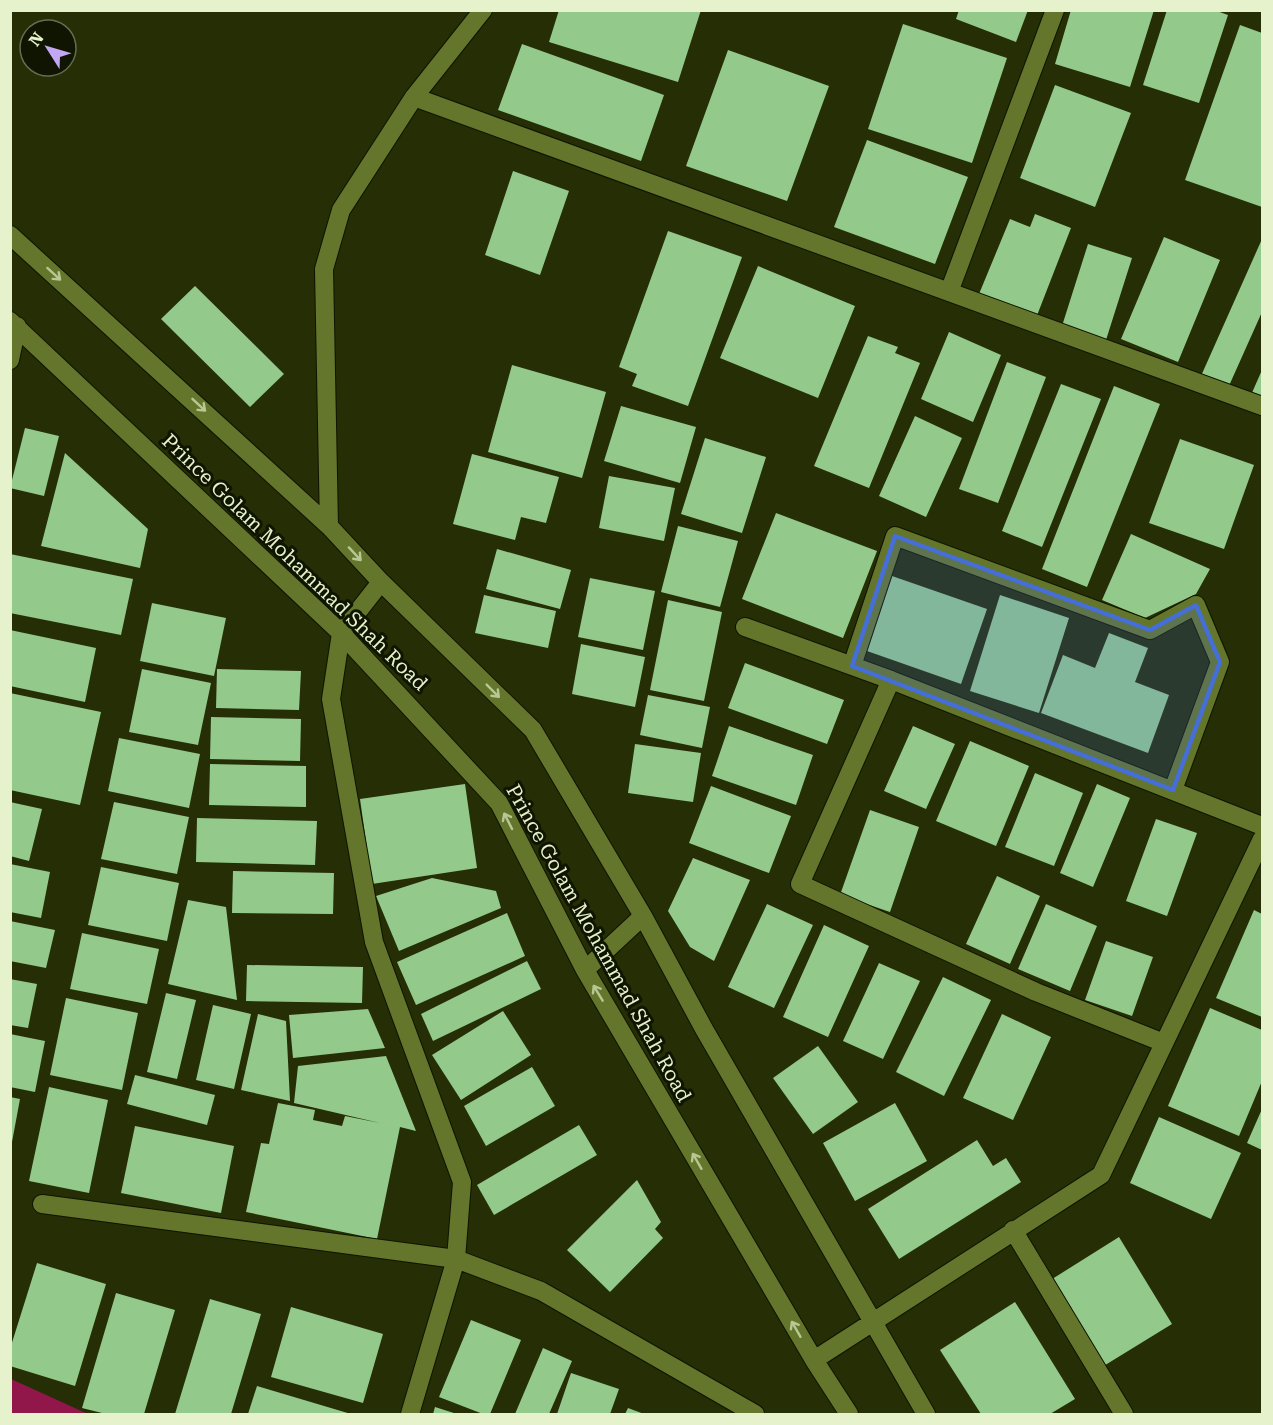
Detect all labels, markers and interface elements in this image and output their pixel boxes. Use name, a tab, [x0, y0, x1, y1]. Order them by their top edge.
north arrow	[18, 18, 78, 78]
text: N	[25, 29, 48, 50]
one-way arrow	[46, 267, 61, 281]
one-way arrow	[191, 397, 206, 411]
street label: Prince Golam Mohammad Shah Road	[157, 429, 433, 696]
one-way arrow	[348, 546, 362, 561]
one-way arrow	[486, 684, 501, 699]
street label: Prince Golam Mohammad Shah Road	[501, 780, 697, 1106]
one-way arrow	[502, 812, 513, 830]
one-way arrow	[592, 985, 604, 1002]
one-way arrow	[691, 1153, 703, 1170]
one-way arrow	[790, 1321, 802, 1338]

